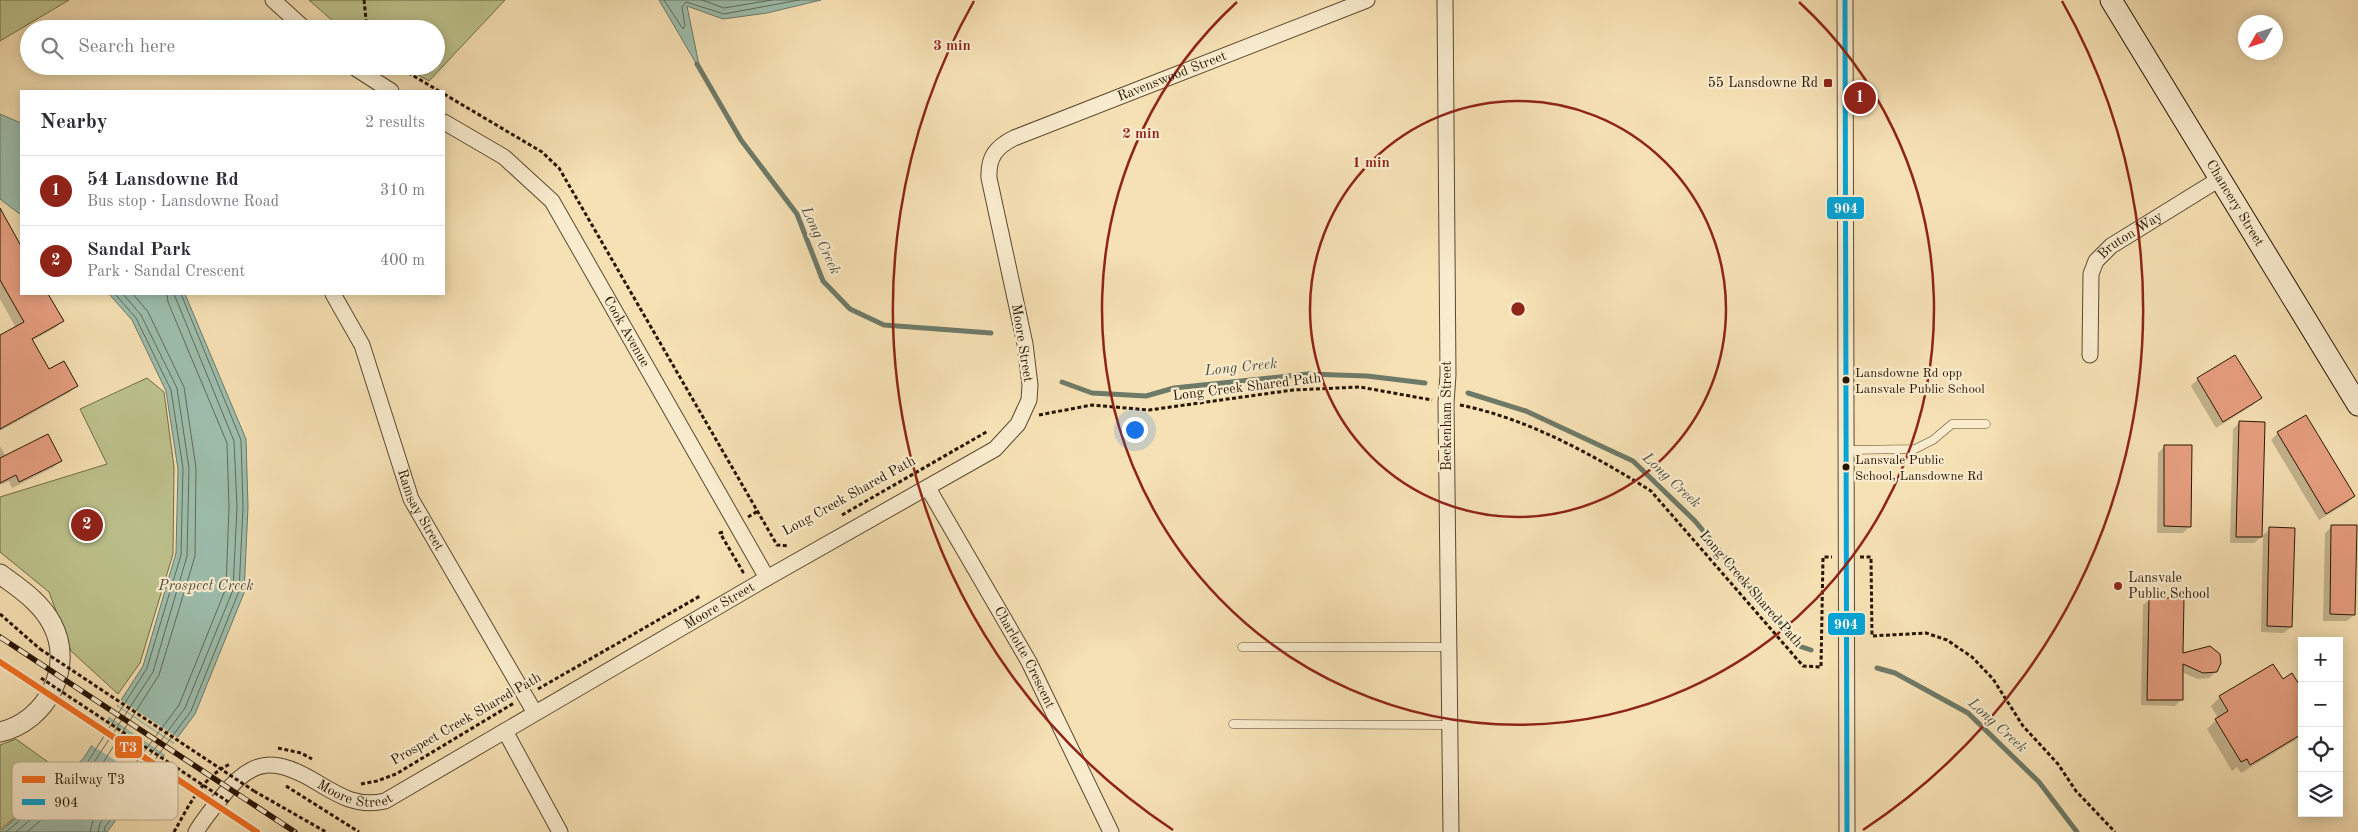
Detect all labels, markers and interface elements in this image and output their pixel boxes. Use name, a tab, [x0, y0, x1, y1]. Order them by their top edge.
north arrow	[2238, 15, 2283, 60]
search box	[20, 20, 445, 75]
icon: search	[38, 34, 66, 62]
text: Search here	[78, 38, 175, 57]
text: 3 min	[933, 39, 971, 54]
street label: Ravenswood Street	[1115, 49, 1228, 104]
place label: 55 Lansdowne Rd	[1708, 76, 1818, 90]
marker: 55 Lansdowne Rd	[1822, 77, 1834, 89]
pin: 1	[1844, 79, 1876, 117]
text: Nearby	[40, 112, 108, 133]
text: 2 results	[365, 115, 425, 131]
text: 2 min	[1122, 127, 1160, 142]
text: 1 min	[1352, 156, 1390, 171]
street label: Chancery Street	[2203, 158, 2267, 249]
text: 54 Lansdowne Rd	[87, 171, 239, 190]
text: 1	[51, 183, 61, 199]
text: 310 m	[380, 183, 425, 199]
text: Bus stop · Lansdowne Road	[87, 194, 279, 210]
line badge: 904	[1826, 196, 1865, 220]
text: 904	[1834, 202, 1858, 216]
water label: Long Creek	[797, 204, 842, 277]
street label: Bruton Way	[2095, 209, 2165, 262]
text: Sandal Park	[87, 241, 191, 260]
text: 2	[51, 253, 61, 269]
text: 400 m	[380, 253, 425, 269]
text: Park · Sandal Crescent	[87, 264, 245, 280]
street label: Cook Avenue	[601, 294, 652, 369]
centre of rings	[1509, 300, 1527, 318]
street label: Moore Street	[1009, 303, 1035, 383]
water label: Long Creek	[1203, 357, 1278, 379]
street label: Beckenham Street	[1440, 361, 1454, 471]
place label: Lansdowne Rd opp Lansvale Public School	[1855, 367, 1985, 396]
street label: Long Creek Shared Path	[1172, 371, 1322, 403]
marker: Lansdowne Rd opp Lansvale Public School	[1841, 375, 1851, 385]
your location	[1122, 417, 1148, 443]
water label: Long Creek	[1638, 450, 1703, 511]
street label: Long Creek Shared Path	[780, 453, 918, 538]
place label: Lansvale Public School, Lansdowne Rd	[1855, 454, 1983, 483]
marker: Lansvale Public School, Lansdowne Rd	[1841, 462, 1851, 472]
street label: Ramsay Street	[395, 467, 446, 553]
pin: 2	[71, 506, 103, 544]
street label: Long Creek Shared Path	[1697, 528, 1806, 650]
place label: Lansvale Public School	[2128, 571, 2210, 601]
water label: Prospect Creek	[157, 579, 254, 594]
street label: Moore Street	[682, 580, 757, 632]
marker: Lansvale Public School	[2112, 580, 2124, 592]
street label: Charlotte Crescent	[991, 604, 1057, 711]
line badge: 904	[1827, 612, 1866, 636]
text: 904	[1834, 618, 1858, 632]
map controls	[2298, 637, 2343, 817]
button: +	[2298, 637, 2343, 682]
street label: Prospect Creek Shared Path	[388, 670, 544, 768]
button: −	[2298, 682, 2343, 727]
water label: Long Creek	[1964, 695, 2029, 756]
button: locate	[2298, 727, 2343, 772]
line badge: T3	[114, 735, 143, 759]
text: T3	[119, 741, 137, 755]
legend	[12, 762, 178, 820]
button: layers	[2298, 772, 2343, 817]
text: Railway T3	[54, 773, 125, 787]
street label: Moore Street	[315, 777, 395, 810]
text: 904	[54, 796, 78, 810]

